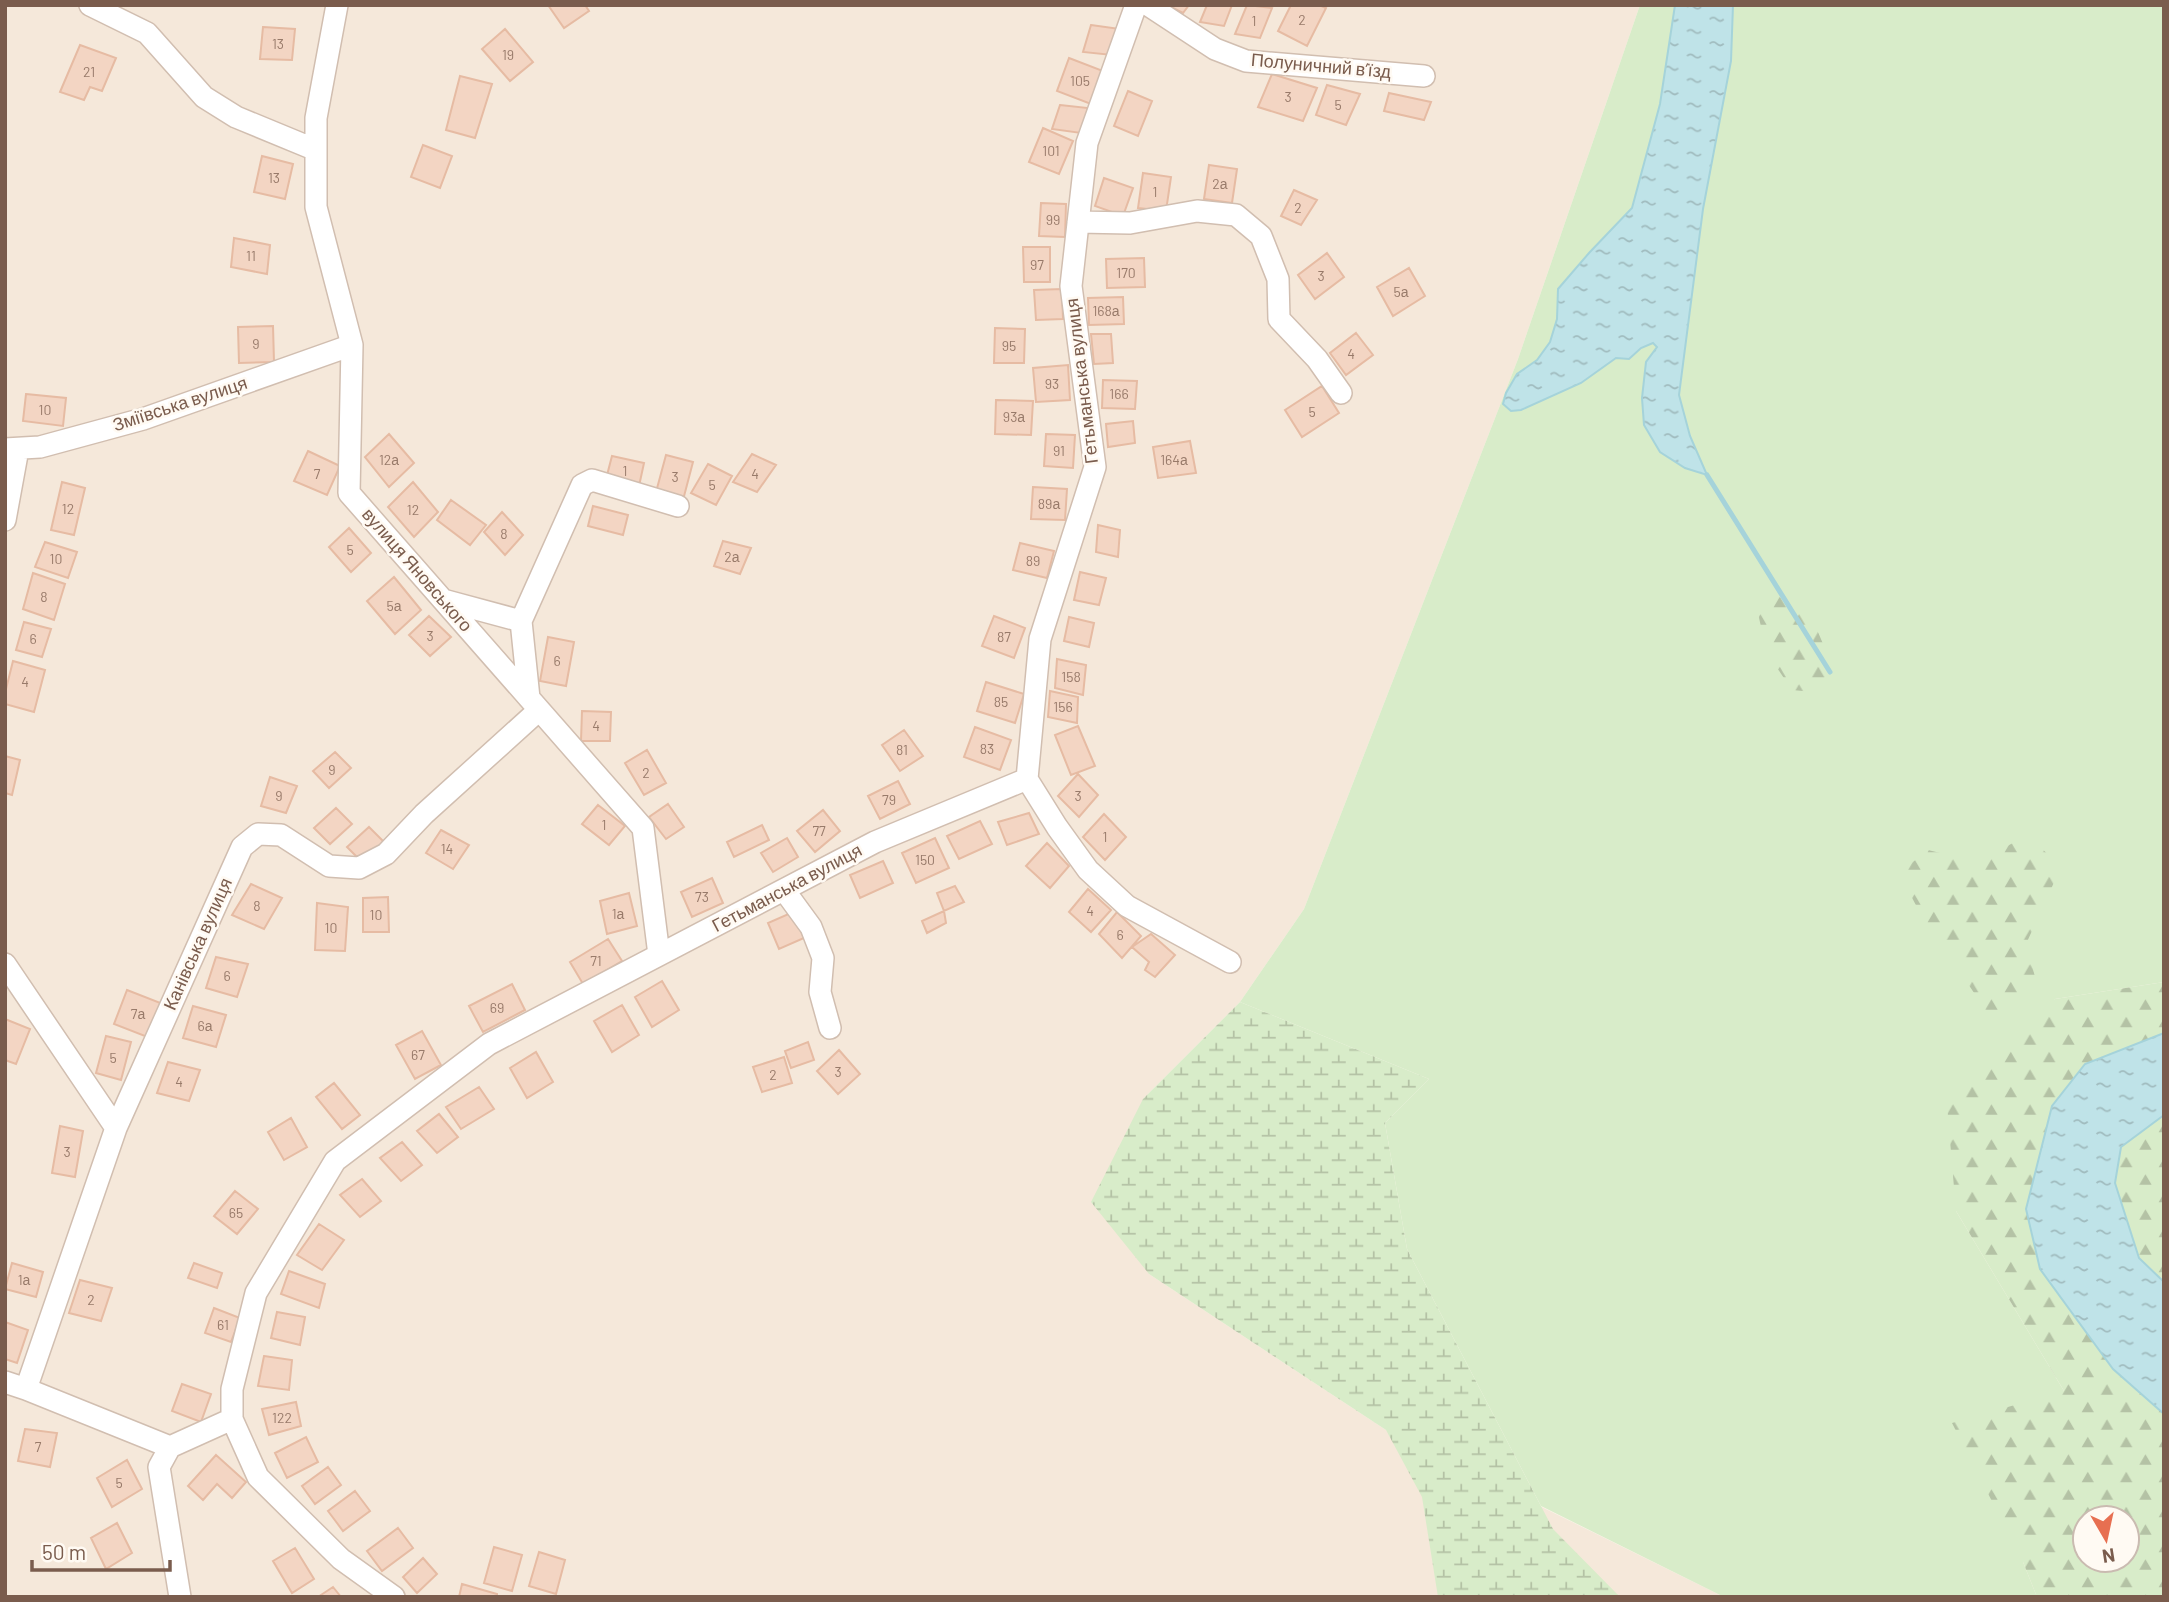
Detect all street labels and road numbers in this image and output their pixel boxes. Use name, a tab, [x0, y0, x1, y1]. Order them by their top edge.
street label: Полуничний в’їзд	[1250, 48, 1393, 82]
street label: Гетьманська вулиця	[1060, 297, 1102, 465]
street label: Зміївська вулиця	[110, 371, 250, 435]
street label: вулиця Яновського	[358, 503, 478, 636]
street label: Гетьманська вулиця	[708, 838, 865, 936]
street label: Канівська вулиця	[158, 874, 236, 1013]

